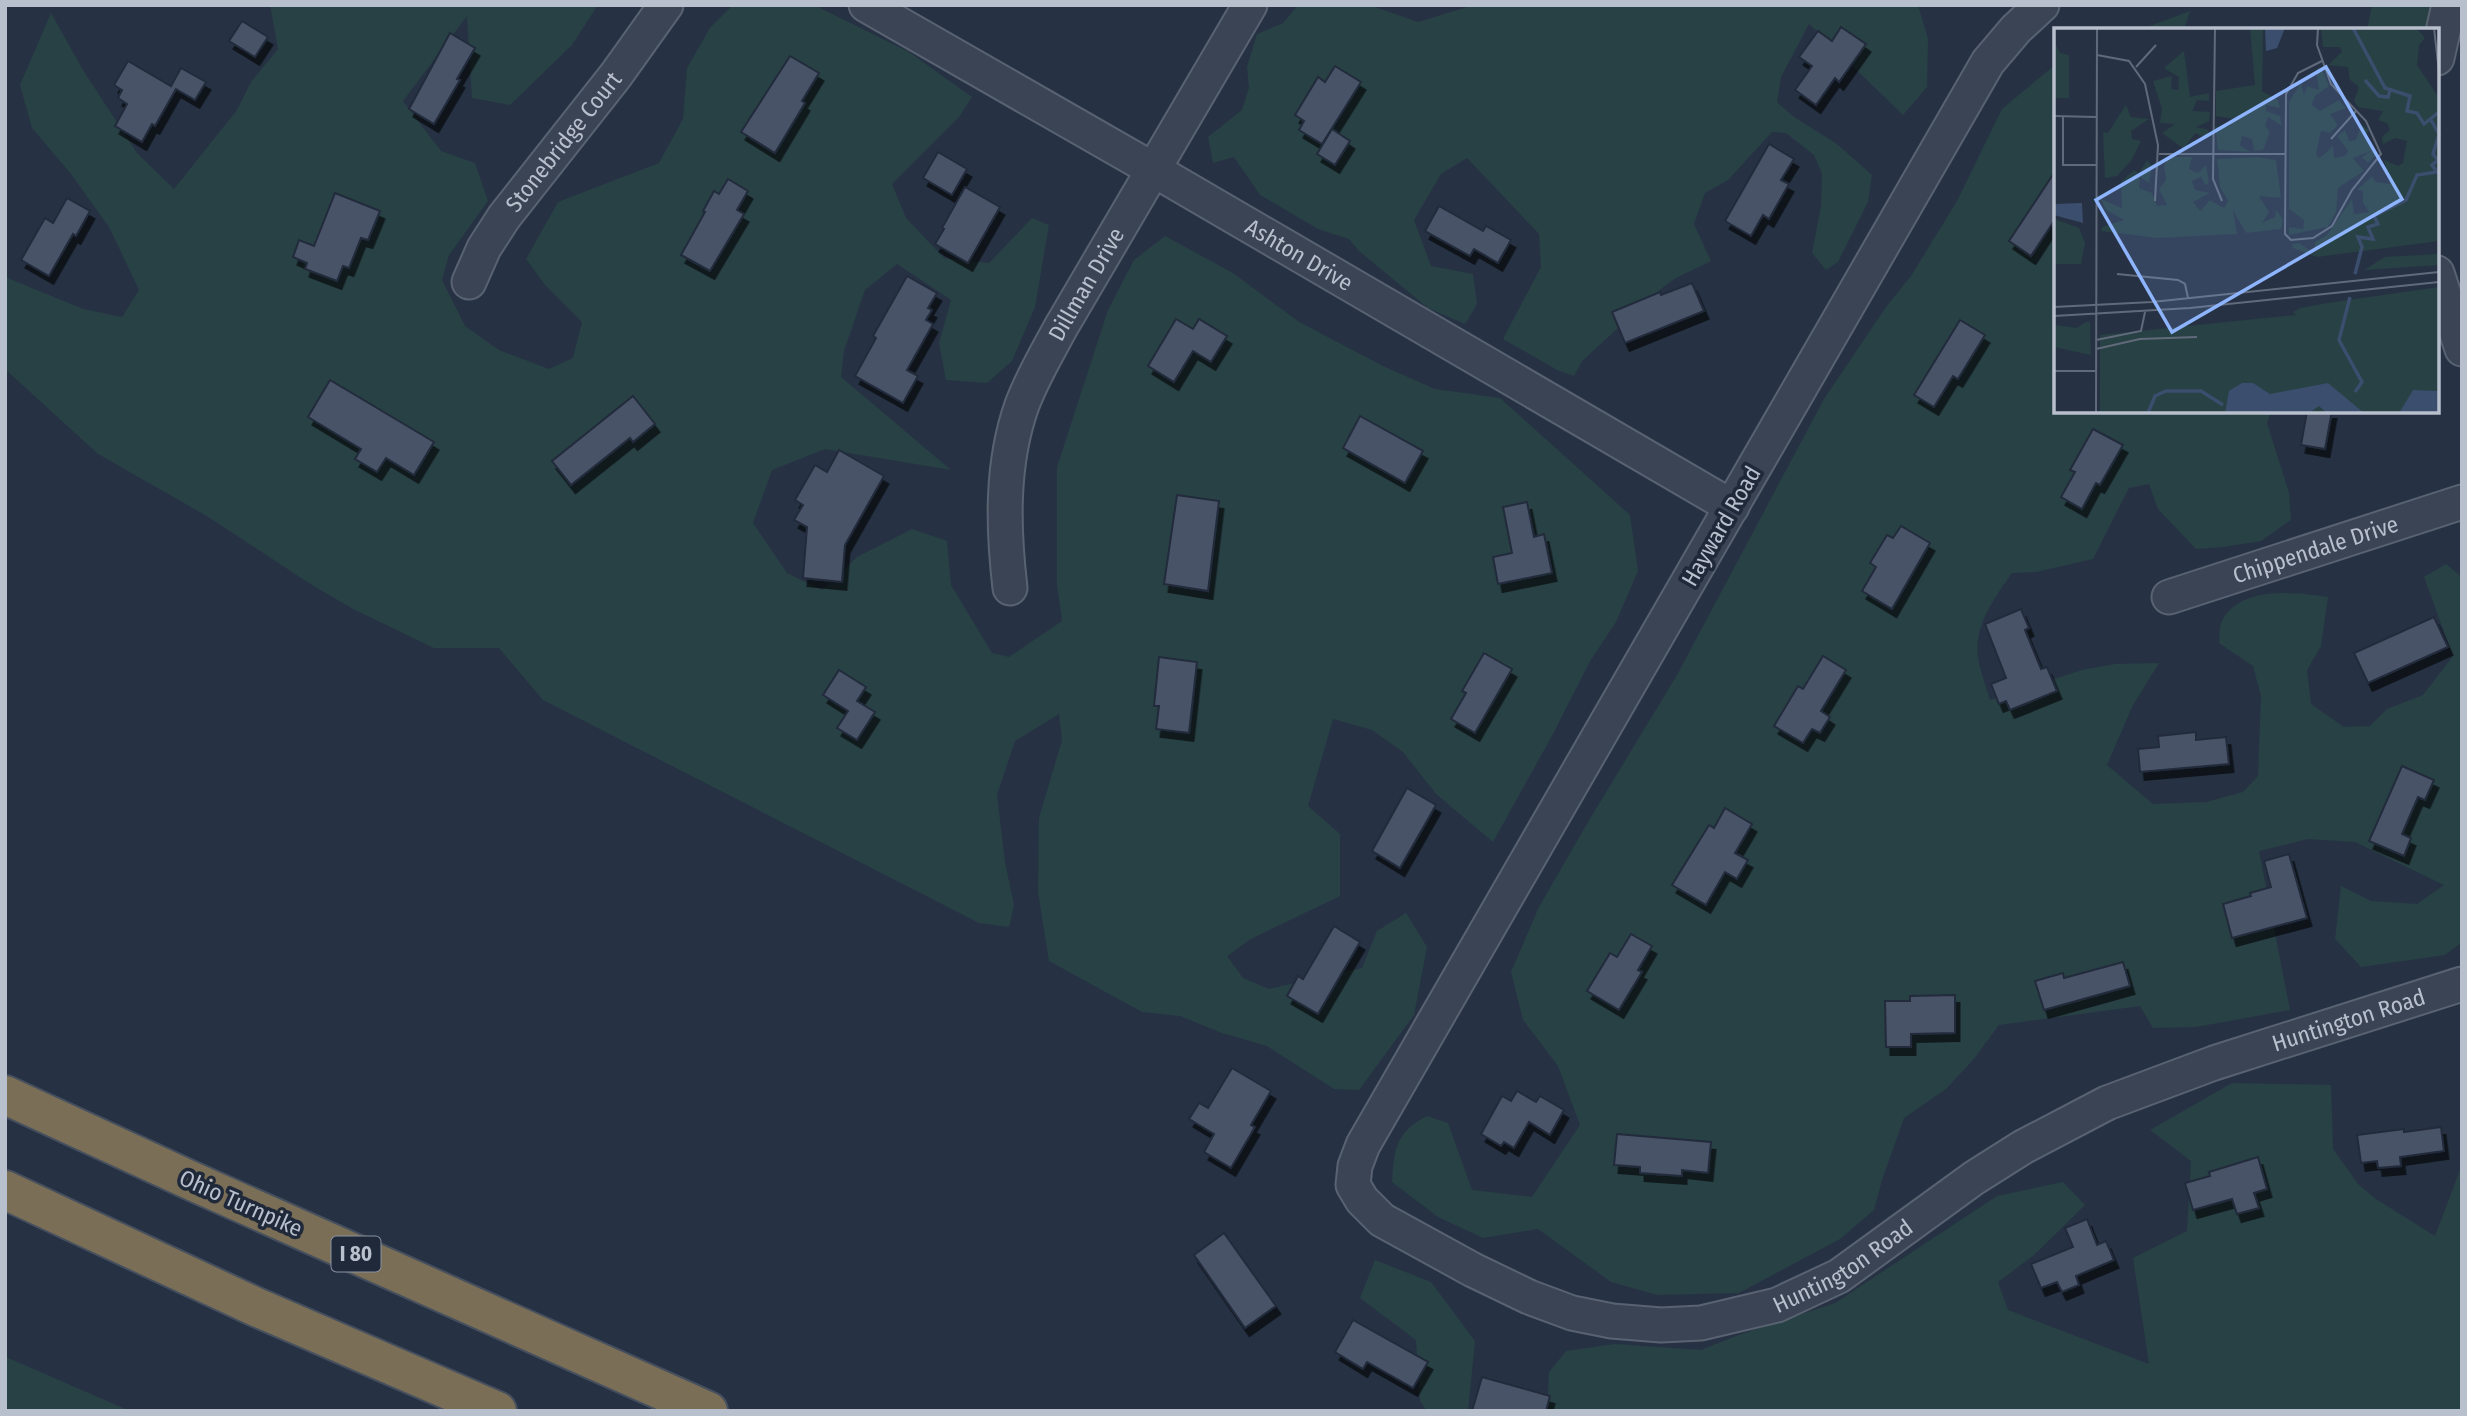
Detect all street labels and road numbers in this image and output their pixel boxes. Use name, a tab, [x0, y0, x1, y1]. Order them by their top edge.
street label: Stonebridge Court	[500, 66, 628, 217]
street label: Ashton Drive	[1240, 212, 1358, 297]
street label: Dillman Drive	[1042, 222, 1130, 346]
street label: Hayward Road	[1675, 461, 1767, 591]
street label: Chippendale Drive	[2229, 510, 2402, 589]
street label: Huntington Road	[2269, 983, 2429, 1058]
street label: Ohio Turnpike	[175, 1163, 307, 1243]
street label: Huntington Road	[1768, 1213, 1918, 1319]
road number: I 80	[332, 1236, 380, 1272]

